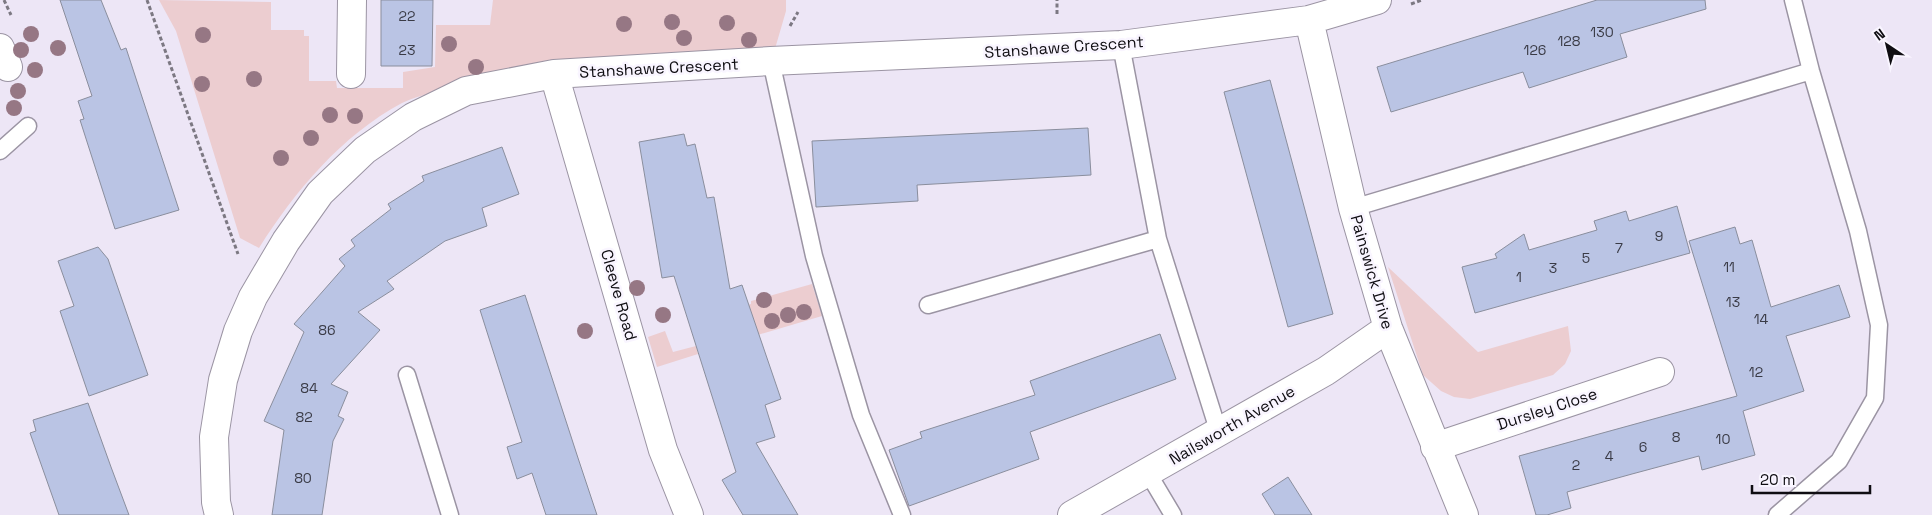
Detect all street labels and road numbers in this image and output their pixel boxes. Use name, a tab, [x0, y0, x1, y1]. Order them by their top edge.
street label: Stanshawe Crescent	[984, 31, 1144, 63]
street label: Stanshawe Crescent	[579, 53, 739, 83]
street label: Painswick Drive	[1346, 212, 1398, 332]
street label: Cleeve Road	[596, 247, 642, 343]
street label: Nailsworth Avenue	[1165, 380, 1299, 470]
street label: Dursley Close	[1494, 383, 1600, 435]

